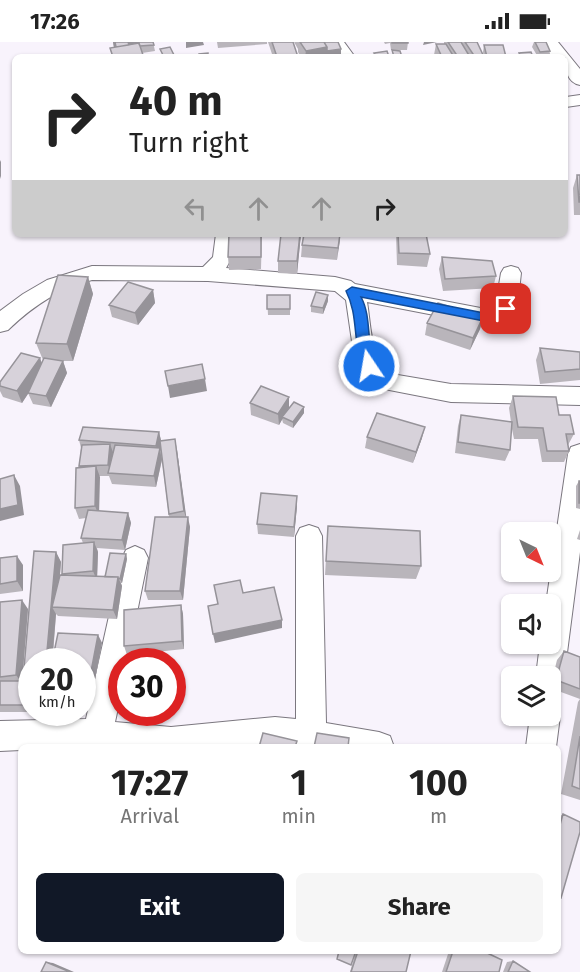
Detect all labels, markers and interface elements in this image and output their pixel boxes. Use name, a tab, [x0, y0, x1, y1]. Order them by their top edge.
text: 17:26	[30, 8, 80, 35]
text: 40 m	[129, 76, 223, 126]
icon: right	[30, 78, 108, 156]
text: Turn right	[129, 127, 249, 159]
icon: left	[179, 192, 212, 225]
icon: ahead	[242, 192, 275, 225]
icon: ahead	[305, 192, 338, 225]
icon: right	[368, 192, 401, 225]
pin	[480, 283, 531, 334]
icon: arrive	[489, 292, 522, 325]
position arrow	[337, 334, 401, 398]
north arrow	[501, 522, 561, 582]
map controls	[501, 522, 561, 726]
button: sound	[501, 594, 561, 654]
speed limit sign: 30	[108, 648, 186, 726]
text: 20	[40, 662, 74, 698]
button: layers	[501, 666, 561, 726]
text: km/h	[38, 693, 76, 711]
text: 17:27	[111, 761, 188, 805]
text: 1	[290, 761, 307, 805]
text: 100	[409, 761, 468, 805]
text: Arrival	[120, 804, 179, 828]
text: min	[281, 804, 316, 828]
text: m	[430, 804, 447, 828]
button: Exit	[36, 873, 284, 942]
button: Share	[296, 873, 543, 942]

